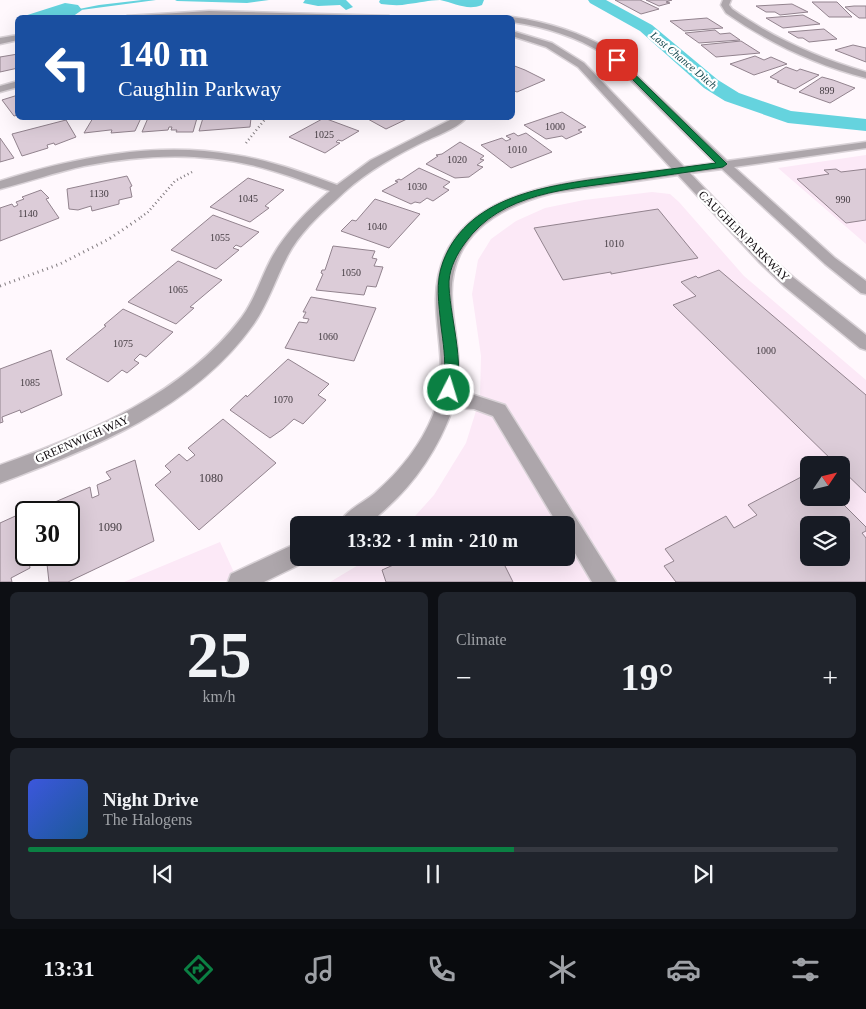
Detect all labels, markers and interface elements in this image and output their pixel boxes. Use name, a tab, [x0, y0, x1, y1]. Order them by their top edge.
water label: Last Chance Ditch	[648, 28, 720, 91]
icon: left	[35, 35, 100, 100]
text: 140 m	[118, 35, 208, 74]
pin	[596, 39, 638, 81]
icon: arrive	[603, 46, 631, 74]
text: Caughlin Parkway	[118, 76, 281, 101]
house number: 899	[820, 85, 835, 96]
house number: 1000	[545, 121, 565, 132]
house number: 1025	[314, 129, 334, 140]
house number: 1010	[507, 144, 527, 155]
house number: 1020	[447, 154, 467, 165]
house number: 1030	[407, 181, 427, 192]
house number: 1130	[89, 188, 109, 199]
street label: CAUGHLIN PARKWAY	[696, 188, 793, 285]
house number: 1045	[238, 193, 258, 204]
house number: 990	[836, 194, 851, 205]
house number: 1140	[18, 208, 38, 219]
house number: 1040	[367, 221, 387, 232]
house number: 1055	[210, 232, 230, 243]
house number: 1010	[604, 238, 624, 249]
house number: 1050	[341, 267, 361, 278]
house number: 1065	[168, 284, 188, 295]
house number: 1060	[318, 331, 338, 342]
house number: 1075	[113, 338, 133, 349]
house number: 1000	[756, 345, 776, 356]
position arrow	[422, 363, 474, 415]
house number: 1085	[20, 377, 40, 388]
house number: 1070	[273, 394, 293, 405]
street label: GREENWICH WAY	[33, 412, 131, 466]
north arrow	[800, 456, 850, 506]
map controls	[800, 456, 850, 566]
house number: 1080	[199, 471, 223, 485]
speed limit sign: 30	[15, 501, 80, 566]
button: layers	[800, 516, 850, 566]
house number: 1090	[98, 520, 122, 534]
text: 13:32 · 1 min · 210 m	[347, 530, 518, 551]
text: 25	[187, 619, 252, 691]
text: Climate	[456, 631, 507, 648]
text: 19°	[620, 656, 674, 698]
text: −	[456, 662, 472, 693]
text: +	[822, 662, 838, 693]
text: km/h	[203, 688, 235, 705]
text: Night Drive	[103, 789, 199, 810]
text: The Halogens	[103, 811, 192, 828]
icon: previous	[149, 860, 177, 888]
icon: pause	[419, 860, 447, 888]
icon: next	[689, 860, 717, 888]
icon: directions	[181, 952, 216, 987]
icon: music	[302, 952, 337, 987]
icon: phone	[424, 952, 459, 987]
icon: climate	[545, 952, 580, 987]
icon: car	[666, 952, 701, 987]
icon: filters	[788, 952, 823, 987]
text: 13:31	[43, 956, 95, 981]

